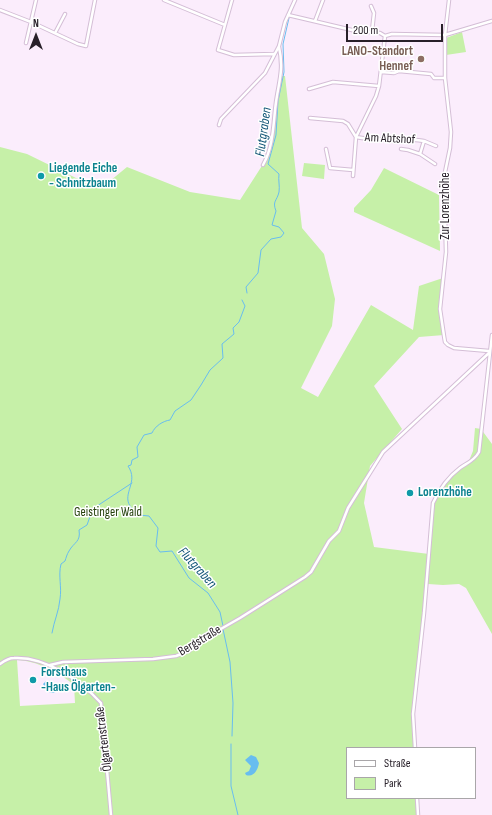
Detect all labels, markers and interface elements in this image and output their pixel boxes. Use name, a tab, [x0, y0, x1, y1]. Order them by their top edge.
north arrow	[16, 16, 56, 56]
scale bar	[348, 16, 445, 42]
text: N	[33, 17, 39, 30]
text: 200 m	[353, 23, 378, 38]
place label: LANO-Standort Hennef	[342, 44, 413, 75]
marker: LANO-Standort Hennef	[416, 54, 426, 64]
water label: Flutgraben	[252, 106, 276, 158]
street label: Am Abtshof	[364, 130, 416, 148]
place label: Liegende Eiche - Schnitzbaum	[49, 161, 117, 192]
marker: Liegende Eiche - Schnitzbaum	[36, 171, 46, 181]
street label: Zur Lorenzhöhe	[438, 172, 454, 240]
place label: Lorenzhöhe	[418, 485, 472, 501]
marker: Lorenzhöhe	[405, 488, 415, 498]
park label: Geistinger Wald	[74, 505, 142, 521]
water label: Flutgraben	[174, 544, 220, 592]
street label: Bergstraße	[176, 622, 224, 660]
place label: Forsthaus -Haus Ölgarten-	[41, 665, 116, 696]
marker: Forsthaus -Haus Ölgarten-	[28, 675, 38, 685]
street label: Ölgartenstraße	[92, 706, 116, 772]
legend	[346, 747, 476, 799]
text: Straße	[384, 756, 411, 771]
text: Park	[384, 776, 402, 791]

